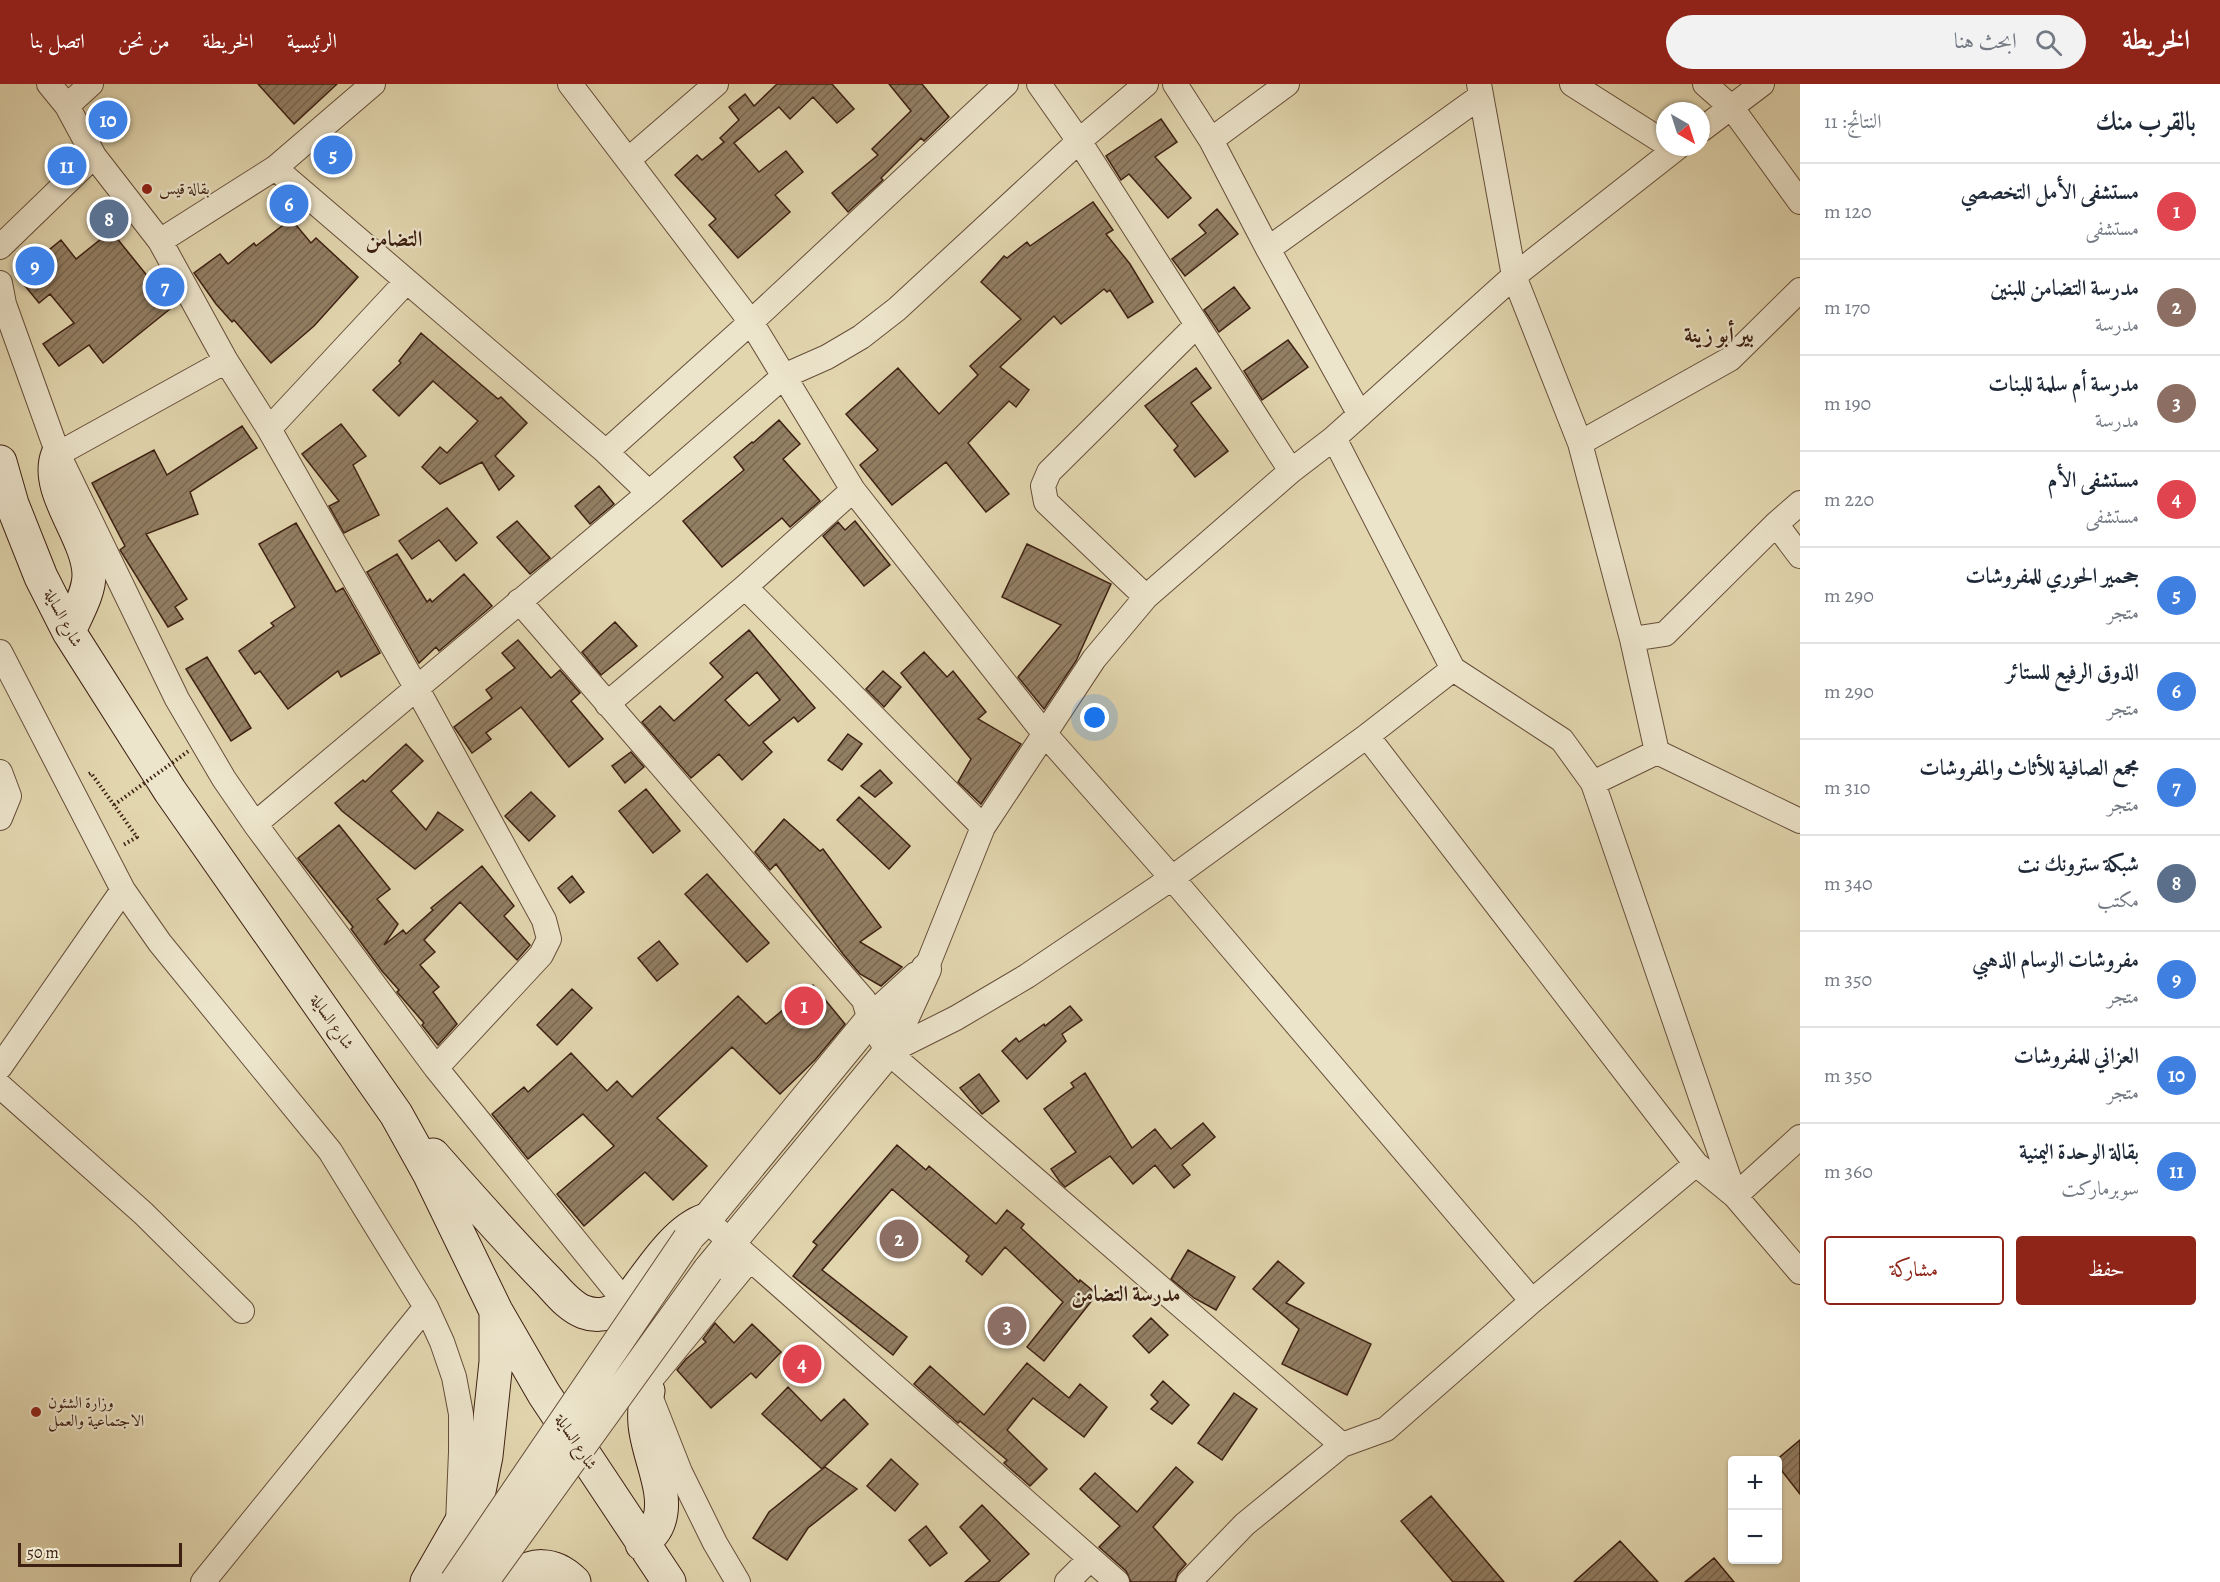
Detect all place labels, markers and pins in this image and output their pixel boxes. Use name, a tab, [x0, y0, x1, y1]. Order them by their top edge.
pin: 10	[88, 98, 128, 142]
pin: 5	[314, 132, 352, 178]
pin: 11	[48, 144, 86, 188]
place label: بقالة قيس	[159, 178, 210, 200]
marker: بقالة قيس	[140, 182, 154, 196]
pin: 6	[270, 182, 308, 226]
pin: 8	[90, 196, 128, 242]
pin: 9	[15, 244, 54, 288]
pin: 7	[146, 264, 184, 310]
pin: 1	[784, 984, 824, 1028]
pin: 2	[880, 1216, 918, 1262]
pin: 3	[988, 1304, 1026, 1348]
pin: 4	[782, 1342, 822, 1386]
place label: وزارة الشئون الاجتماعية والعمل	[48, 1392, 144, 1432]
marker: وزارة الشئون الاجتماعية والعمل	[29, 1405, 43, 1419]

